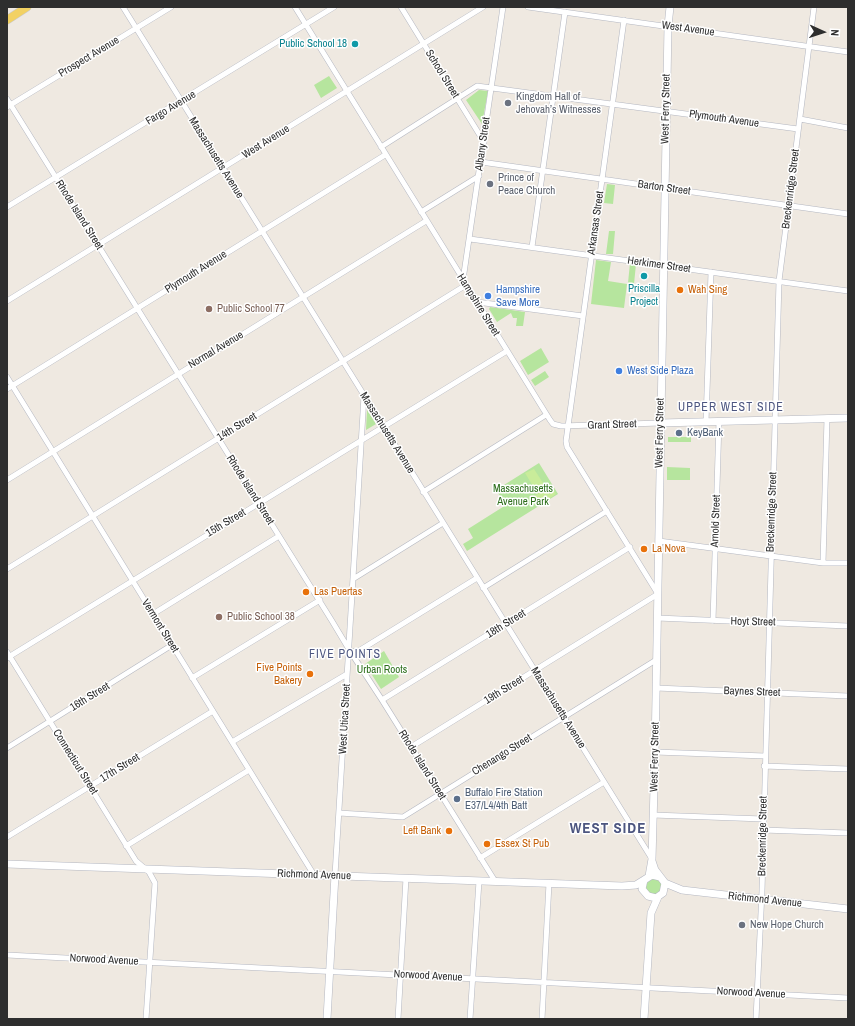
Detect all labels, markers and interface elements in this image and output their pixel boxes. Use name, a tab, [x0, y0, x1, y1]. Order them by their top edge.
north arrow	[803, 12, 843, 52]
street label: West Avenue	[661, 19, 715, 39]
text: N	[828, 29, 842, 36]
street label: Prospect Avenue	[56, 34, 122, 80]
place label: Public School 18	[279, 37, 347, 51]
marker: Public School 18	[350, 39, 360, 49]
street label: School Street	[422, 48, 462, 100]
street label: West Ferry Street	[659, 74, 673, 144]
street label: Fargo Avenue	[144, 88, 198, 128]
place label: Kingdom Hall of Jehovah’s Witnesses	[516, 90, 601, 116]
marker: Kingdom Hall of Jehovah’s Witnesses	[503, 98, 513, 108]
street label: Plymouth Avenue	[688, 108, 760, 130]
street label: Massachusetts Avenue	[186, 115, 246, 201]
street label: Albany Street	[473, 116, 493, 172]
street label: West Avenue	[240, 122, 292, 162]
street label: Breckenridge Street	[780, 148, 802, 230]
place label: Prince of Peace Church	[498, 171, 555, 197]
street label: Rhode Island Street	[52, 178, 106, 252]
street label: Barton Street	[637, 178, 691, 198]
marker: Prince of Peace Church	[485, 179, 495, 189]
street label: Arkansas Street	[585, 190, 607, 256]
street label: Plymouth Avenue	[163, 248, 229, 296]
street label: Herkimer Street	[627, 254, 691, 276]
marker: Priscilla Project	[639, 271, 649, 281]
street label: Hampshire Street	[454, 272, 502, 338]
place label: Priscilla Project	[628, 282, 660, 308]
place label: Hampshire Save More	[496, 283, 540, 309]
place label: Wah Sing	[688, 283, 727, 297]
marker: Wah Sing	[675, 285, 685, 295]
marker: Hampshire Save More	[483, 291, 493, 301]
place label: Public School 77	[217, 302, 285, 316]
marker: Public School 77	[204, 304, 214, 314]
street label: Normal Avenue	[186, 328, 246, 372]
place label: West Side Plaza	[627, 364, 694, 378]
marker: West Side Plaza	[614, 366, 624, 376]
street label: Massachusetts Avenue	[357, 390, 417, 476]
street label: West Ferry Street	[653, 398, 667, 468]
district label: UPPER WEST SIDE	[678, 401, 784, 415]
street label: 14th Street	[215, 410, 259, 444]
street label: Grant Street	[587, 418, 637, 432]
place label: KeyBank	[687, 426, 723, 440]
marker: KeyBank	[674, 428, 684, 438]
street label: Rhode Island Street	[223, 453, 277, 527]
street label: Breckenridge Street	[764, 472, 780, 552]
park label: Massachusetts Avenue Park	[493, 482, 553, 508]
street label: Arnold Street	[708, 494, 724, 548]
street label: 15th Street	[204, 506, 248, 540]
place label: La Nova	[652, 542, 686, 556]
marker: La Nova	[639, 544, 649, 554]
place label: Las Puertas	[314, 585, 362, 599]
marker: Las Puertas	[301, 587, 311, 597]
street label: Vermont Street	[138, 597, 182, 655]
street label: 18th Street	[484, 607, 528, 641]
place label: Public School 38	[227, 610, 295, 624]
marker: Public School 38	[214, 612, 224, 622]
street label: Hoyt Street	[730, 615, 776, 629]
district label: FIVE POINTS	[309, 648, 381, 662]
place label: Five Points Bakery	[256, 661, 302, 687]
park label: Urban Roots	[357, 663, 407, 677]
street label: Massachusetts Avenue	[528, 665, 588, 751]
marker: Five Points Bakery	[305, 669, 315, 679]
street label: 19th Street	[482, 673, 526, 707]
street label: 16th Street	[68, 680, 112, 714]
street label: West Utica Street	[337, 683, 353, 755]
street label: Baynes Street	[723, 684, 781, 700]
street label: West Ferry Street	[648, 722, 662, 792]
street label: Connecticut Street	[50, 727, 100, 797]
street label: Rhode Island Street	[395, 728, 449, 802]
street label: Chenango Street	[470, 731, 534, 779]
street label: 17th Street	[98, 751, 142, 785]
place label: Buffalo Fire Station E37/L4/4th Batt	[465, 786, 543, 812]
marker: Buffalo Fire Station E37/L4/4th Batt	[452, 794, 462, 804]
street label: Breckenridge Street	[756, 796, 770, 876]
district label: WEST SIDE	[570, 820, 646, 838]
place label: Left Bank	[403, 824, 441, 838]
marker: Left Bank	[444, 826, 454, 836]
place label: Essex St Pub	[495, 837, 549, 851]
marker: Essex St Pub	[482, 839, 492, 849]
street label: Richmond Avenue	[277, 867, 351, 883]
street label: Richmond Avenue	[727, 890, 803, 910]
place label: New Hope Church	[750, 918, 824, 932]
marker: New Hope Church	[737, 920, 747, 930]
street label: Norwood Avenue	[69, 952, 139, 968]
street label: Norwood Avenue	[393, 968, 463, 984]
street label: Norwood Avenue	[716, 985, 786, 1001]

